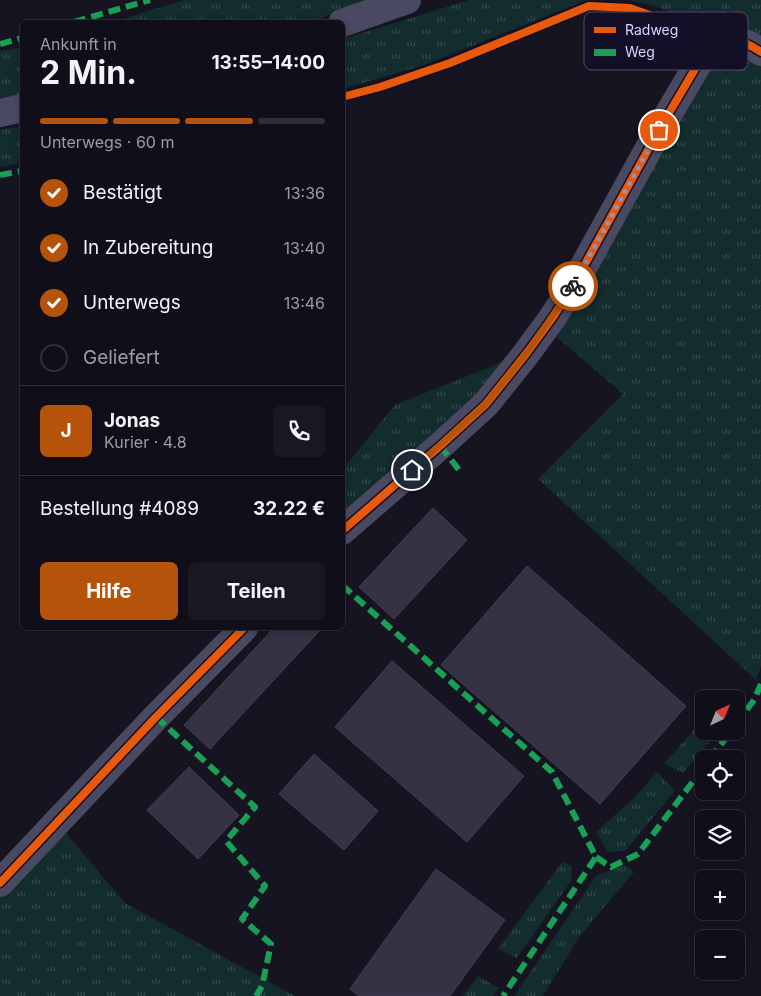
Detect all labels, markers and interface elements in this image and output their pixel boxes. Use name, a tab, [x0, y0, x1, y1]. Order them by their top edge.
legend	[584, 12, 748, 70]
text: Radweg	[625, 21, 678, 38]
text: Ankunft in	[40, 34, 117, 54]
text: Weg	[625, 43, 655, 60]
text: 13:55–14:00	[211, 51, 325, 74]
text: 2 Min.	[40, 53, 137, 92]
pin	[638, 109, 680, 151]
icon: bag	[645, 116, 673, 144]
text: Unterwegs · 60 m	[40, 132, 174, 152]
icon: check	[40, 179, 68, 207]
text: Bestätigt	[83, 181, 162, 204]
text: 13:36	[284, 183, 325, 203]
icon: check	[40, 234, 68, 262]
text: In Zubereitung	[83, 236, 213, 259]
text: 13:40	[284, 238, 325, 258]
courier	[548, 261, 598, 311]
icon: bike	[559, 272, 587, 300]
icon: check	[40, 289, 68, 317]
text: Unterwegs	[83, 291, 181, 314]
text: 13:46	[284, 293, 325, 313]
text: Geliefert	[83, 346, 160, 369]
button: phone	[273, 405, 325, 457]
text: Jonas	[104, 409, 160, 432]
text: J	[60, 419, 72, 442]
text: Kurier · 4.8	[104, 432, 187, 452]
pin	[391, 449, 433, 491]
icon: home	[398, 456, 426, 484]
text: Bestellung #4089	[40, 497, 199, 520]
text: 32.22 €	[253, 497, 325, 520]
button: Hilfe	[40, 562, 178, 620]
button: Teilen	[188, 562, 325, 620]
north arrow	[695, 690, 745, 740]
map controls	[695, 690, 745, 980]
button: locate	[695, 750, 745, 800]
button: layers	[695, 810, 745, 860]
button: +	[695, 870, 745, 920]
button: −	[695, 930, 745, 980]

